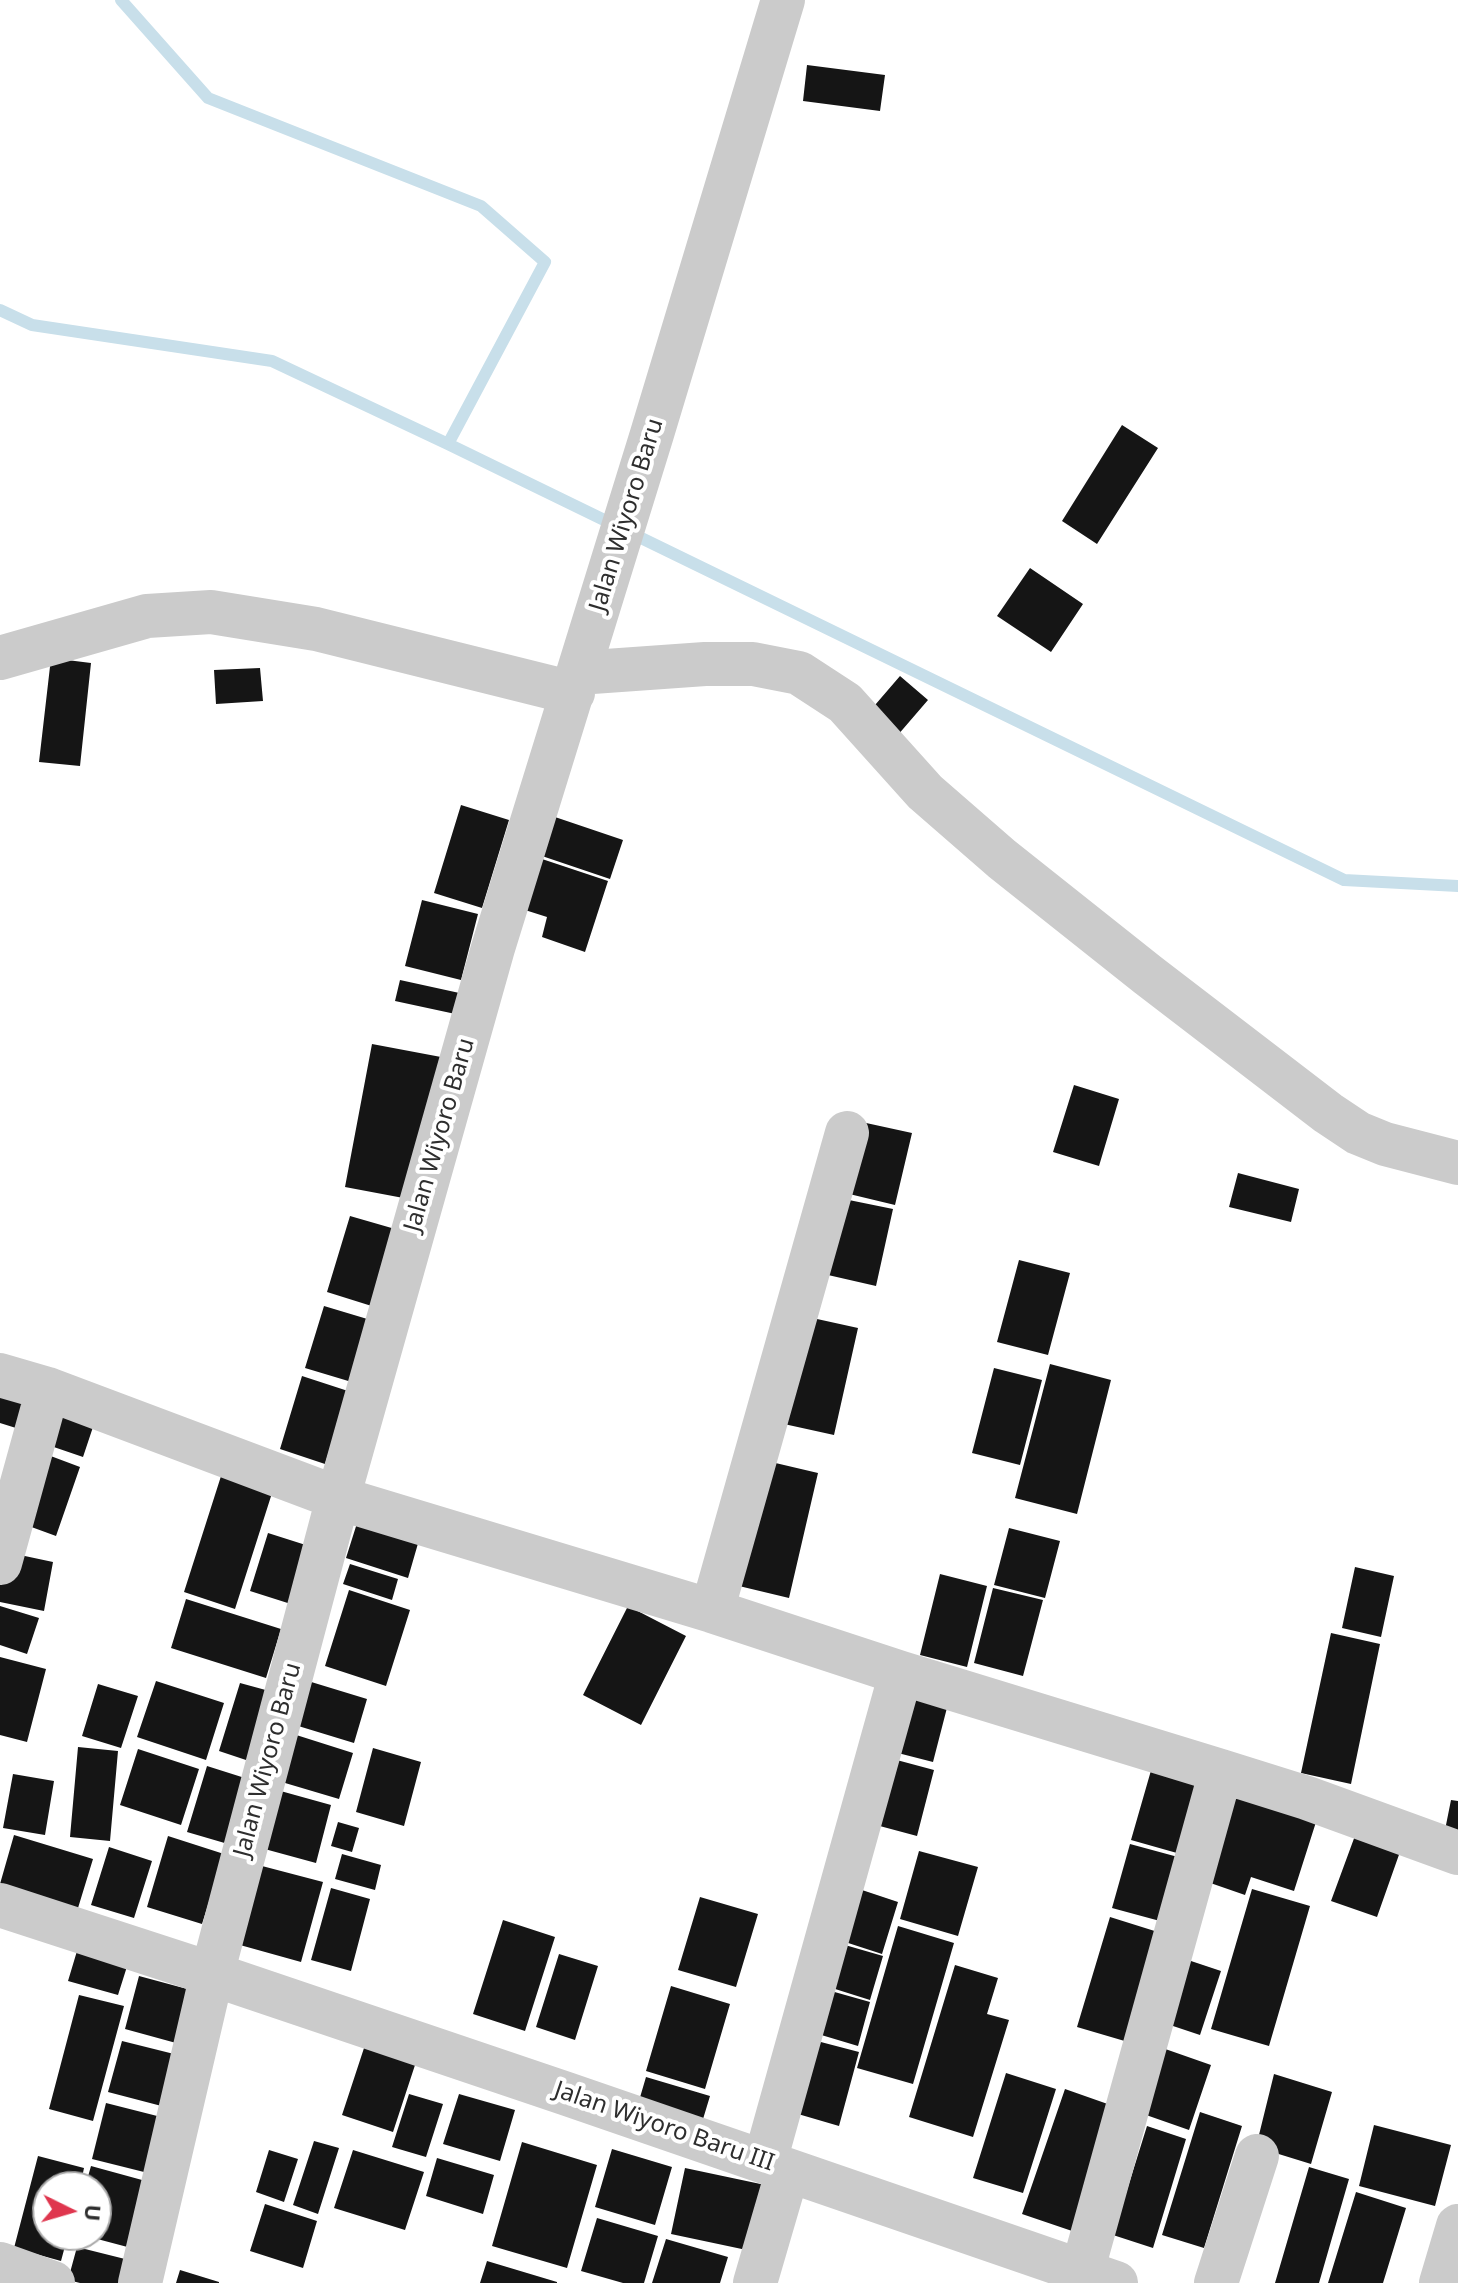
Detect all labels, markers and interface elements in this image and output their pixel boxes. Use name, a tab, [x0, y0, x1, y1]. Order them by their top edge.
street label: Jalan Wiyoro Baru	[584, 415, 670, 615]
street label: Jalan Wiyoro Baru	[399, 1035, 481, 1235]
street label: Jalan Wiyoro Baru	[228, 1660, 308, 1860]
street label: Jalan Wiyoro Baru III	[550, 2076, 778, 2178]
north arrow	[32, 2171, 112, 2251]
text: U	[78, 2203, 110, 2223]

